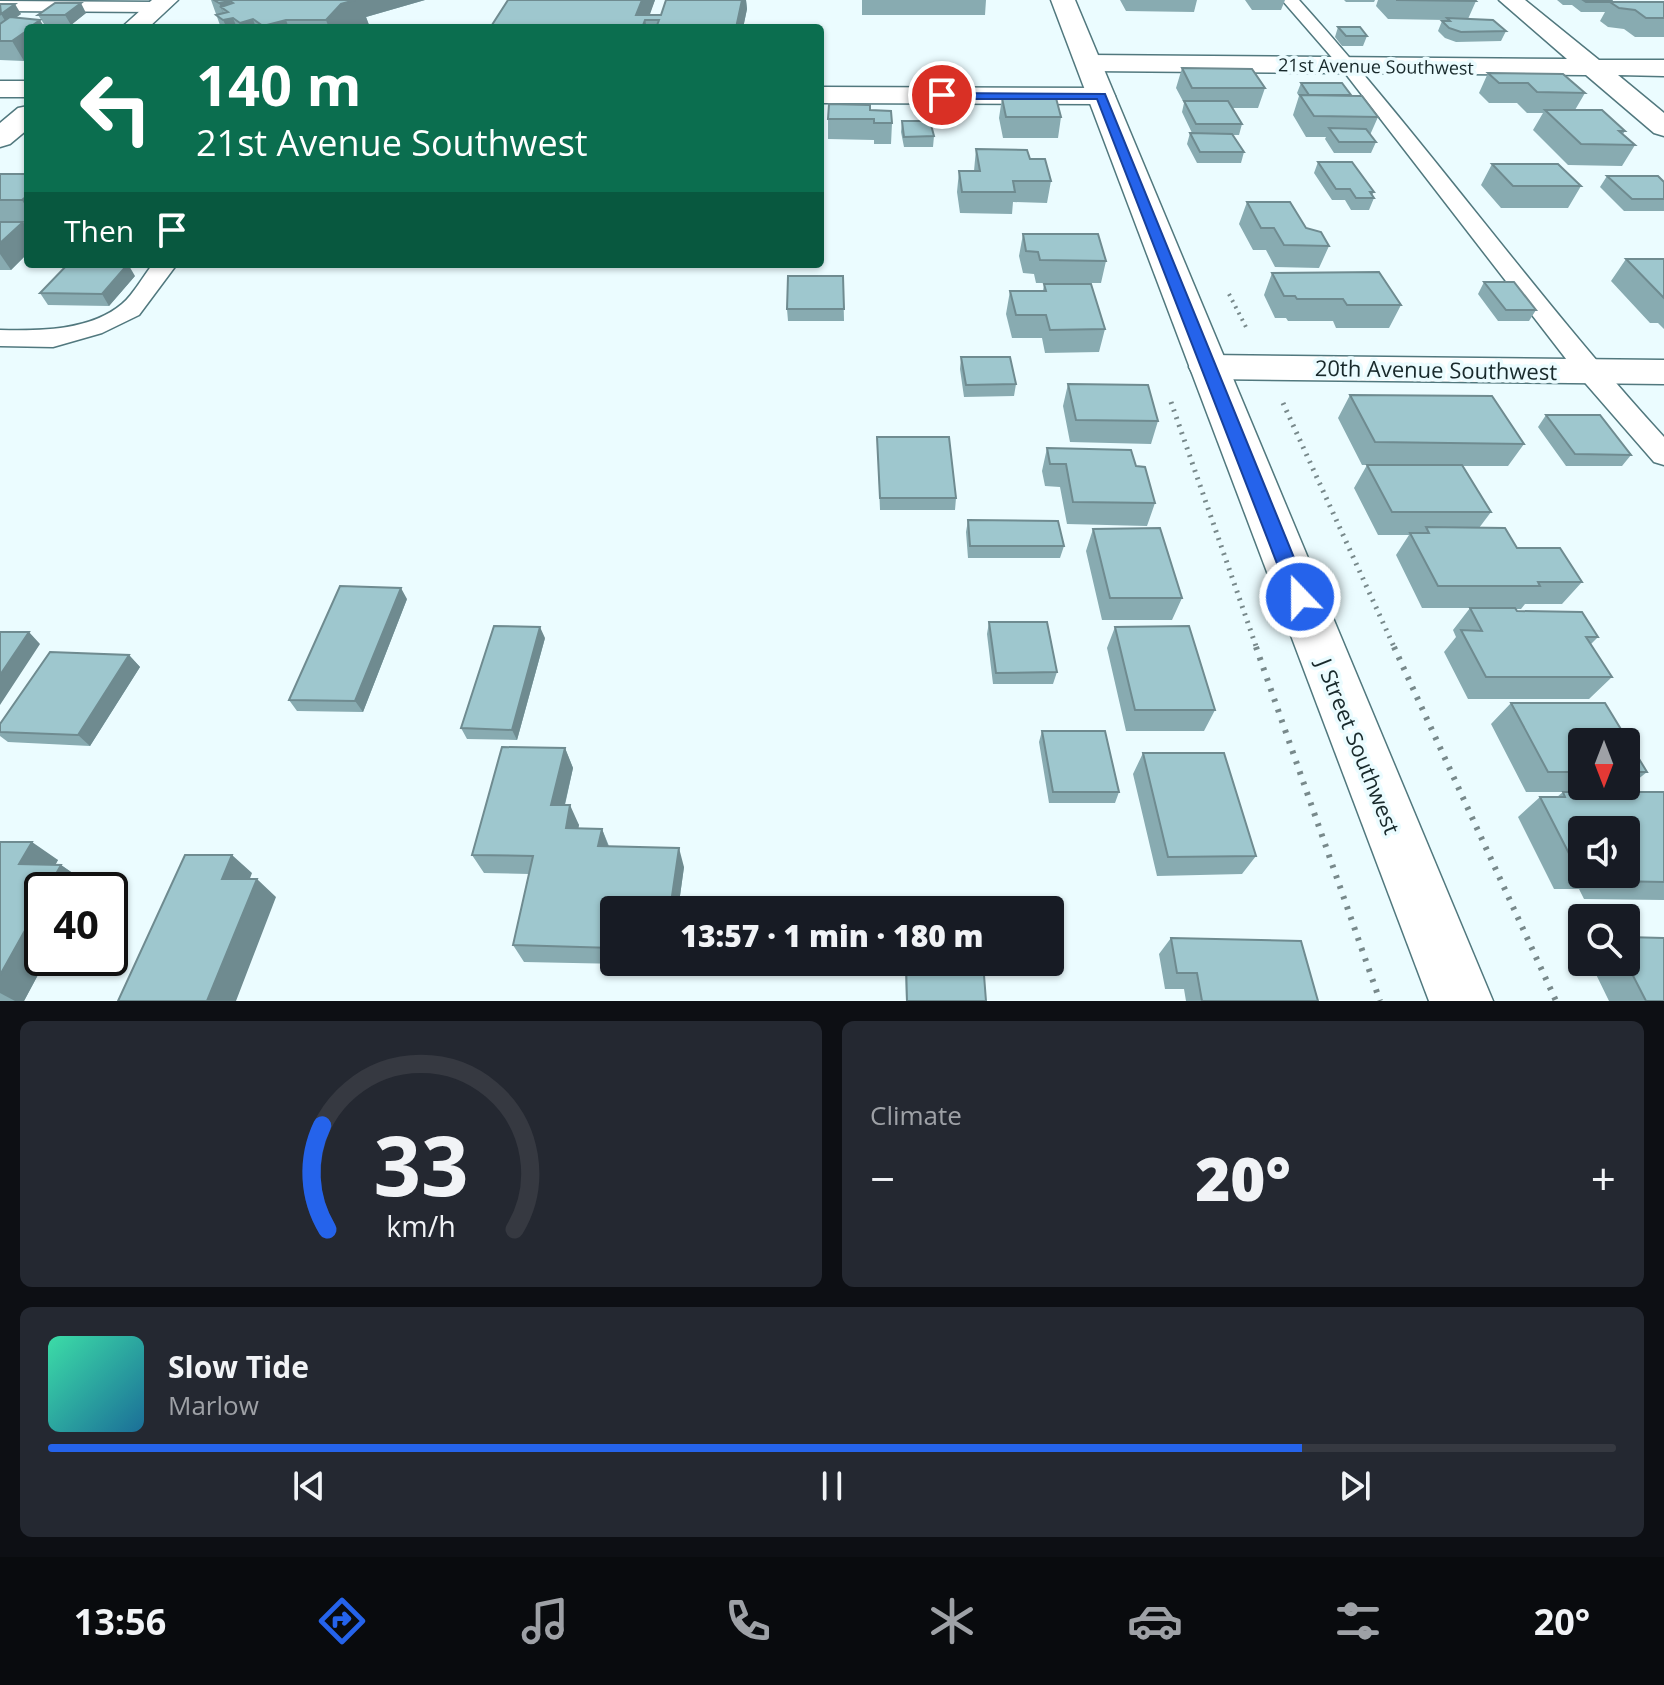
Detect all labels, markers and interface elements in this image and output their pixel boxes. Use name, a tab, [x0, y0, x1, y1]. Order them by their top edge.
text: 140 m	[196, 46, 362, 122]
street label: 21st Avenue Southwest	[1278, 52, 1474, 80]
icon: left	[64, 56, 168, 160]
pin	[908, 61, 976, 129]
icon: arrive	[920, 73, 964, 117]
text: 21st Avenue Southwest	[196, 118, 588, 167]
icon: arrive	[150, 208, 194, 252]
text: Then	[64, 210, 134, 251]
street label: 20th Avenue Southwest	[1315, 352, 1558, 386]
position arrow	[1258, 555, 1342, 639]
street label: J Street Southwest	[1309, 652, 1408, 838]
north arrow	[1568, 728, 1640, 800]
map controls	[1568, 728, 1640, 976]
button: sound	[1568, 816, 1640, 888]
speed limit sign: 40	[24, 872, 128, 976]
button: search	[1568, 904, 1640, 976]
text: 13:57 · 1 min · 180 m	[680, 915, 984, 956]
text: Climate	[870, 1097, 962, 1133]
text: 33	[373, 1107, 469, 1220]
text: 20°	[1195, 1137, 1291, 1219]
text: −	[870, 1148, 895, 1208]
text: +	[1591, 1148, 1616, 1208]
text: km/h	[386, 1206, 456, 1245]
text: Slow Tide	[168, 1346, 309, 1387]
text: Marlow	[168, 1387, 259, 1423]
icon: previous	[287, 1464, 331, 1508]
icon: pause	[810, 1464, 854, 1508]
icon: next	[1333, 1464, 1377, 1508]
icon: directions	[314, 1593, 370, 1649]
icon: music	[517, 1593, 573, 1649]
icon: phone	[720, 1593, 776, 1649]
icon: climate	[924, 1593, 980, 1649]
icon: car	[1127, 1593, 1183, 1649]
icon: filters	[1330, 1593, 1386, 1649]
text: 13:56	[74, 1597, 166, 1646]
text: 20°	[1534, 1597, 1590, 1646]

